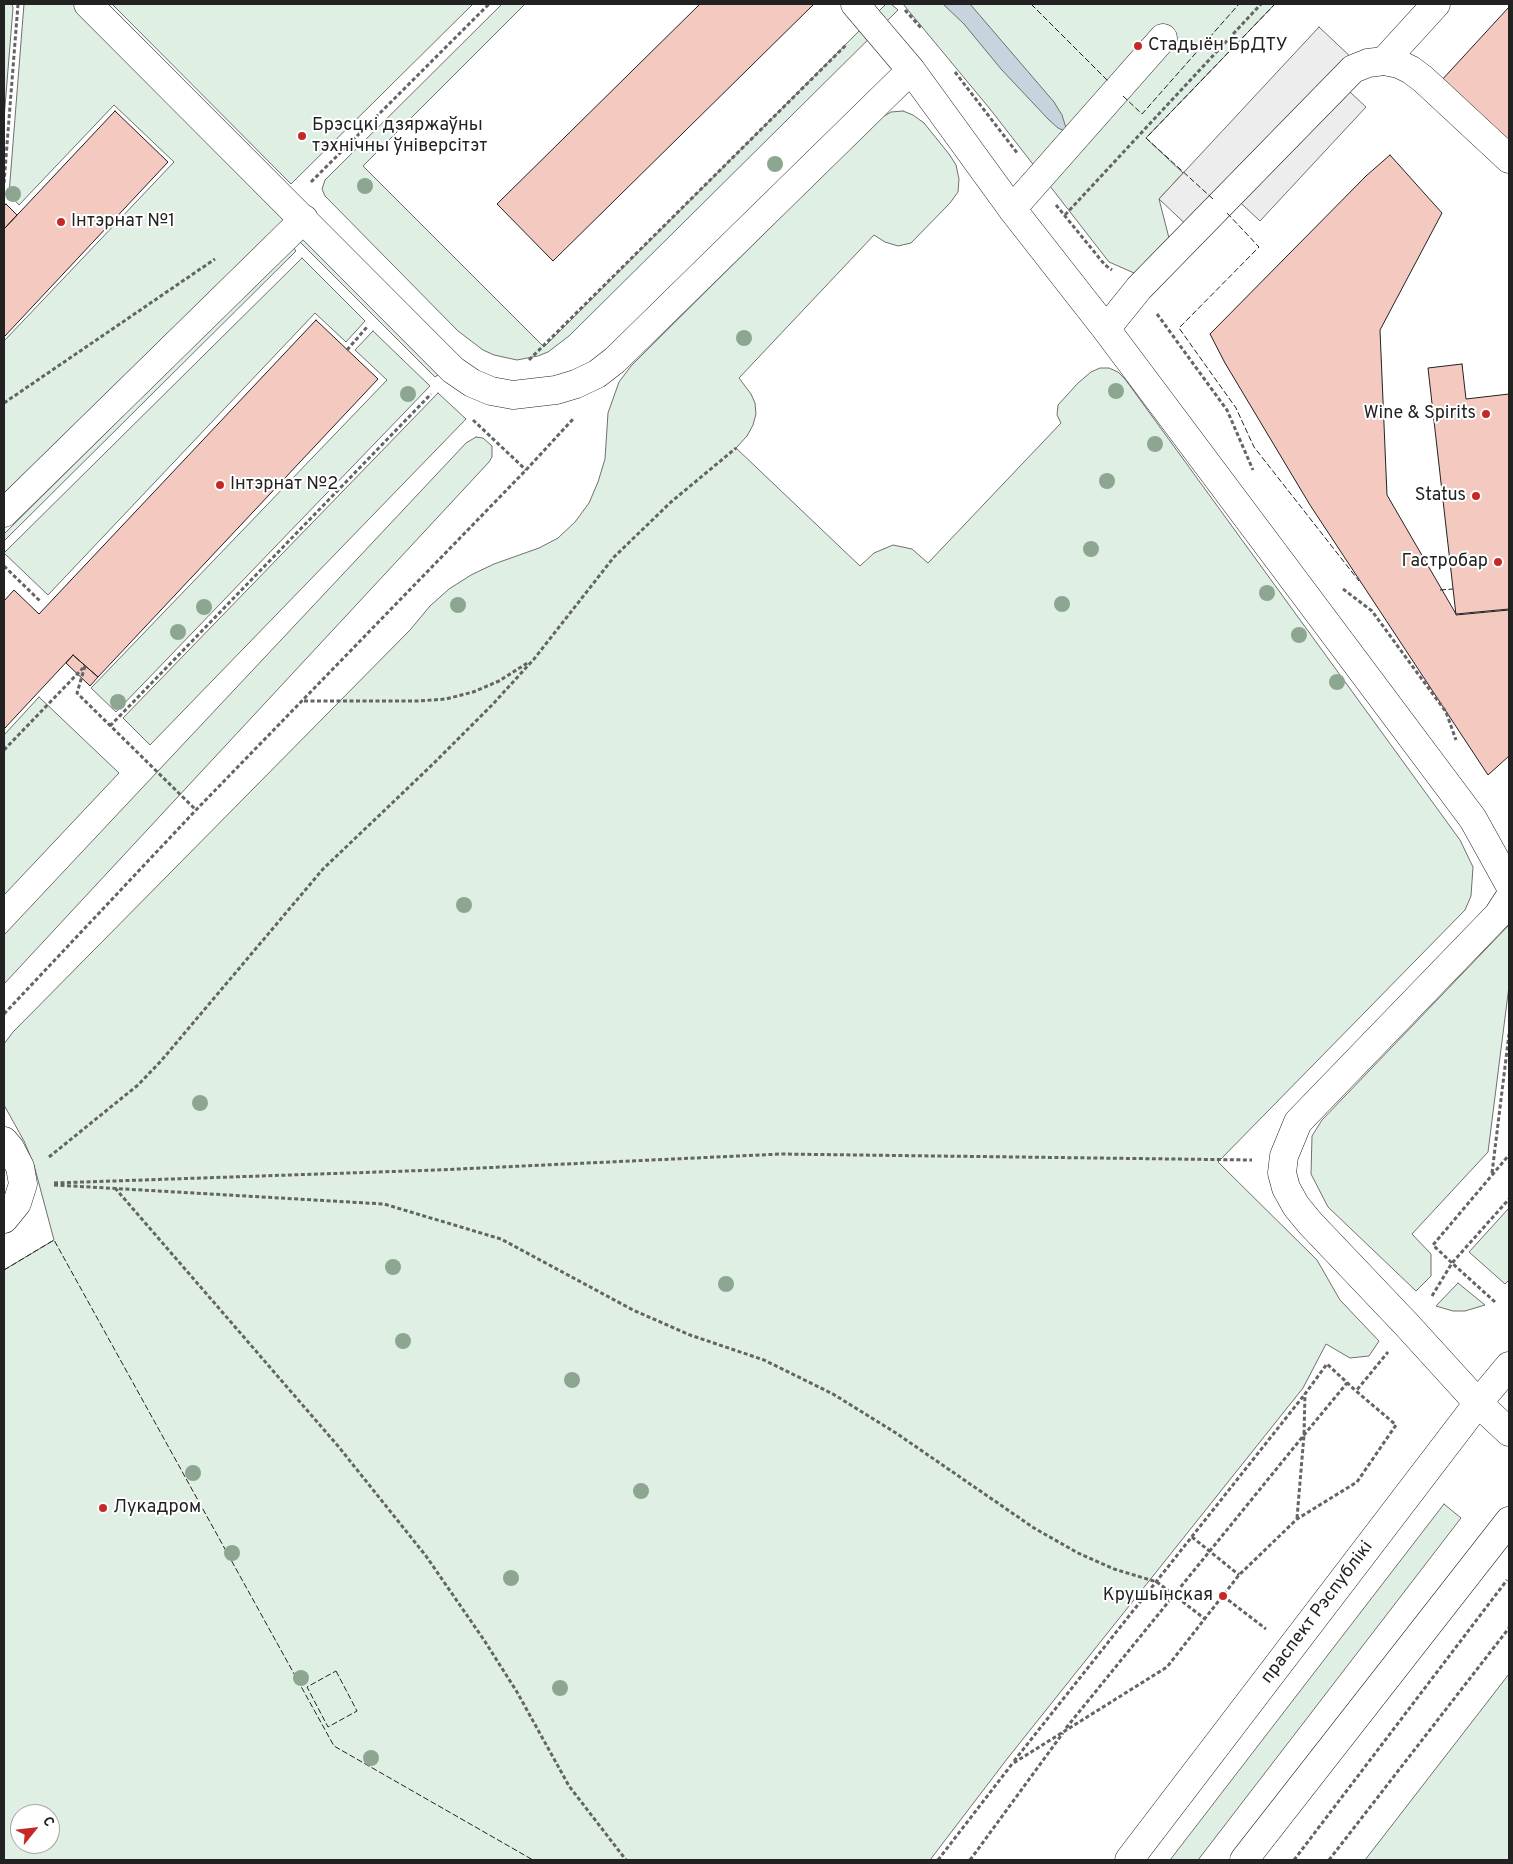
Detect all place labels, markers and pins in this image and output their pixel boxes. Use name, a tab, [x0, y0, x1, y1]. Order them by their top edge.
place label: Стадыён БрДТУ	[1148, 35, 1288, 57]
marker: Стадыён БрДТУ	[1132, 40, 1144, 52]
place label: Брэсцкі дзяржаўны тэхнічны ўніверсітэт	[312, 115, 487, 158]
marker: Брэсцкі дзяржаўны тэхнічны ўніверсітэт	[296, 130, 308, 142]
place label: Інтэрнат №1	[71, 211, 175, 233]
marker: Інтэрнат №1	[55, 216, 67, 228]
place label: Wine & Spirits	[1363, 403, 1476, 425]
marker: Wine & Spirits	[1480, 408, 1492, 420]
place label: Інтэрнат №2	[230, 474, 338, 496]
marker: Інтэрнат №2	[214, 479, 226, 491]
place label: Status	[1415, 485, 1466, 507]
marker: Status	[1470, 490, 1482, 502]
place label: Гастробар	[1401, 551, 1488, 573]
marker: Гастробар	[1492, 556, 1504, 568]
place label: Лукадром	[113, 1497, 201, 1519]
marker: Лукадром	[97, 1502, 109, 1514]
place label: Крушынская	[1103, 1585, 1213, 1607]
marker: Крушынская	[1217, 1590, 1229, 1602]

